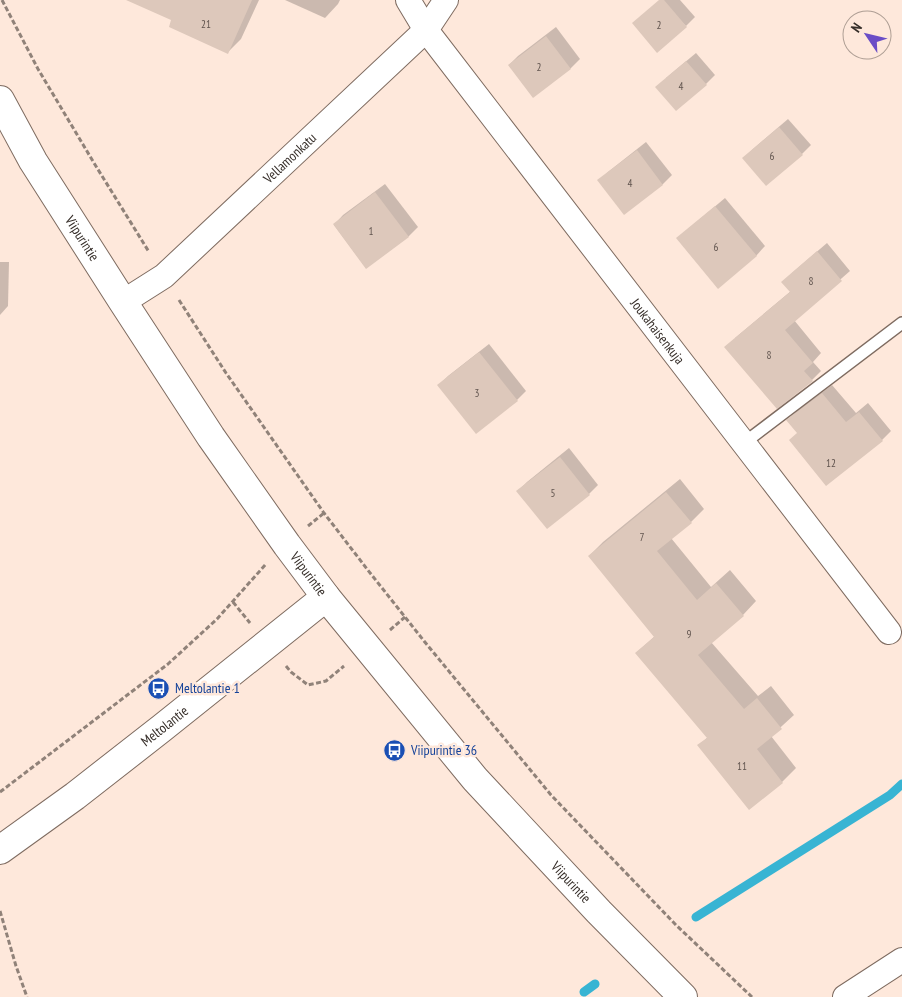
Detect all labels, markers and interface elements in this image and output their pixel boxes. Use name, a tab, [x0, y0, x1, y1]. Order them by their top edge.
north arrow	[842, 10, 892, 60]
house number: 21	[201, 17, 211, 31]
house number: 2	[657, 18, 662, 32]
text: N	[847, 19, 866, 36]
house number: 2	[537, 60, 542, 74]
house number: 4	[679, 79, 684, 93]
street label: Vellamonkatu	[259, 129, 320, 188]
house number: 6	[770, 149, 775, 163]
house number: 4	[628, 176, 633, 190]
street label: Viipurintie	[61, 211, 104, 265]
house number: 1	[369, 224, 374, 238]
house number: 6	[714, 240, 719, 254]
house number: 8	[809, 274, 814, 288]
street label: Joukahaisenkuja	[626, 294, 689, 368]
house number: 8	[767, 348, 772, 362]
house number: 3	[475, 386, 480, 400]
house number: 12	[826, 456, 836, 470]
house number: 5	[551, 486, 556, 500]
house number: 7	[640, 530, 645, 544]
street label: Viipurintie	[286, 548, 331, 600]
house number: 9	[687, 627, 692, 641]
bus stop icon: Meltolantie 1	[147, 676, 171, 700]
place label: Meltolantie 1	[175, 679, 240, 697]
street label: Meltolantie	[137, 702, 192, 750]
bus stop icon: Viipurintie 36	[383, 738, 407, 762]
place label: Viipurintie 36	[410, 741, 477, 759]
house number: 11	[737, 759, 747, 773]
street label: Viipurintie	[547, 857, 595, 907]

